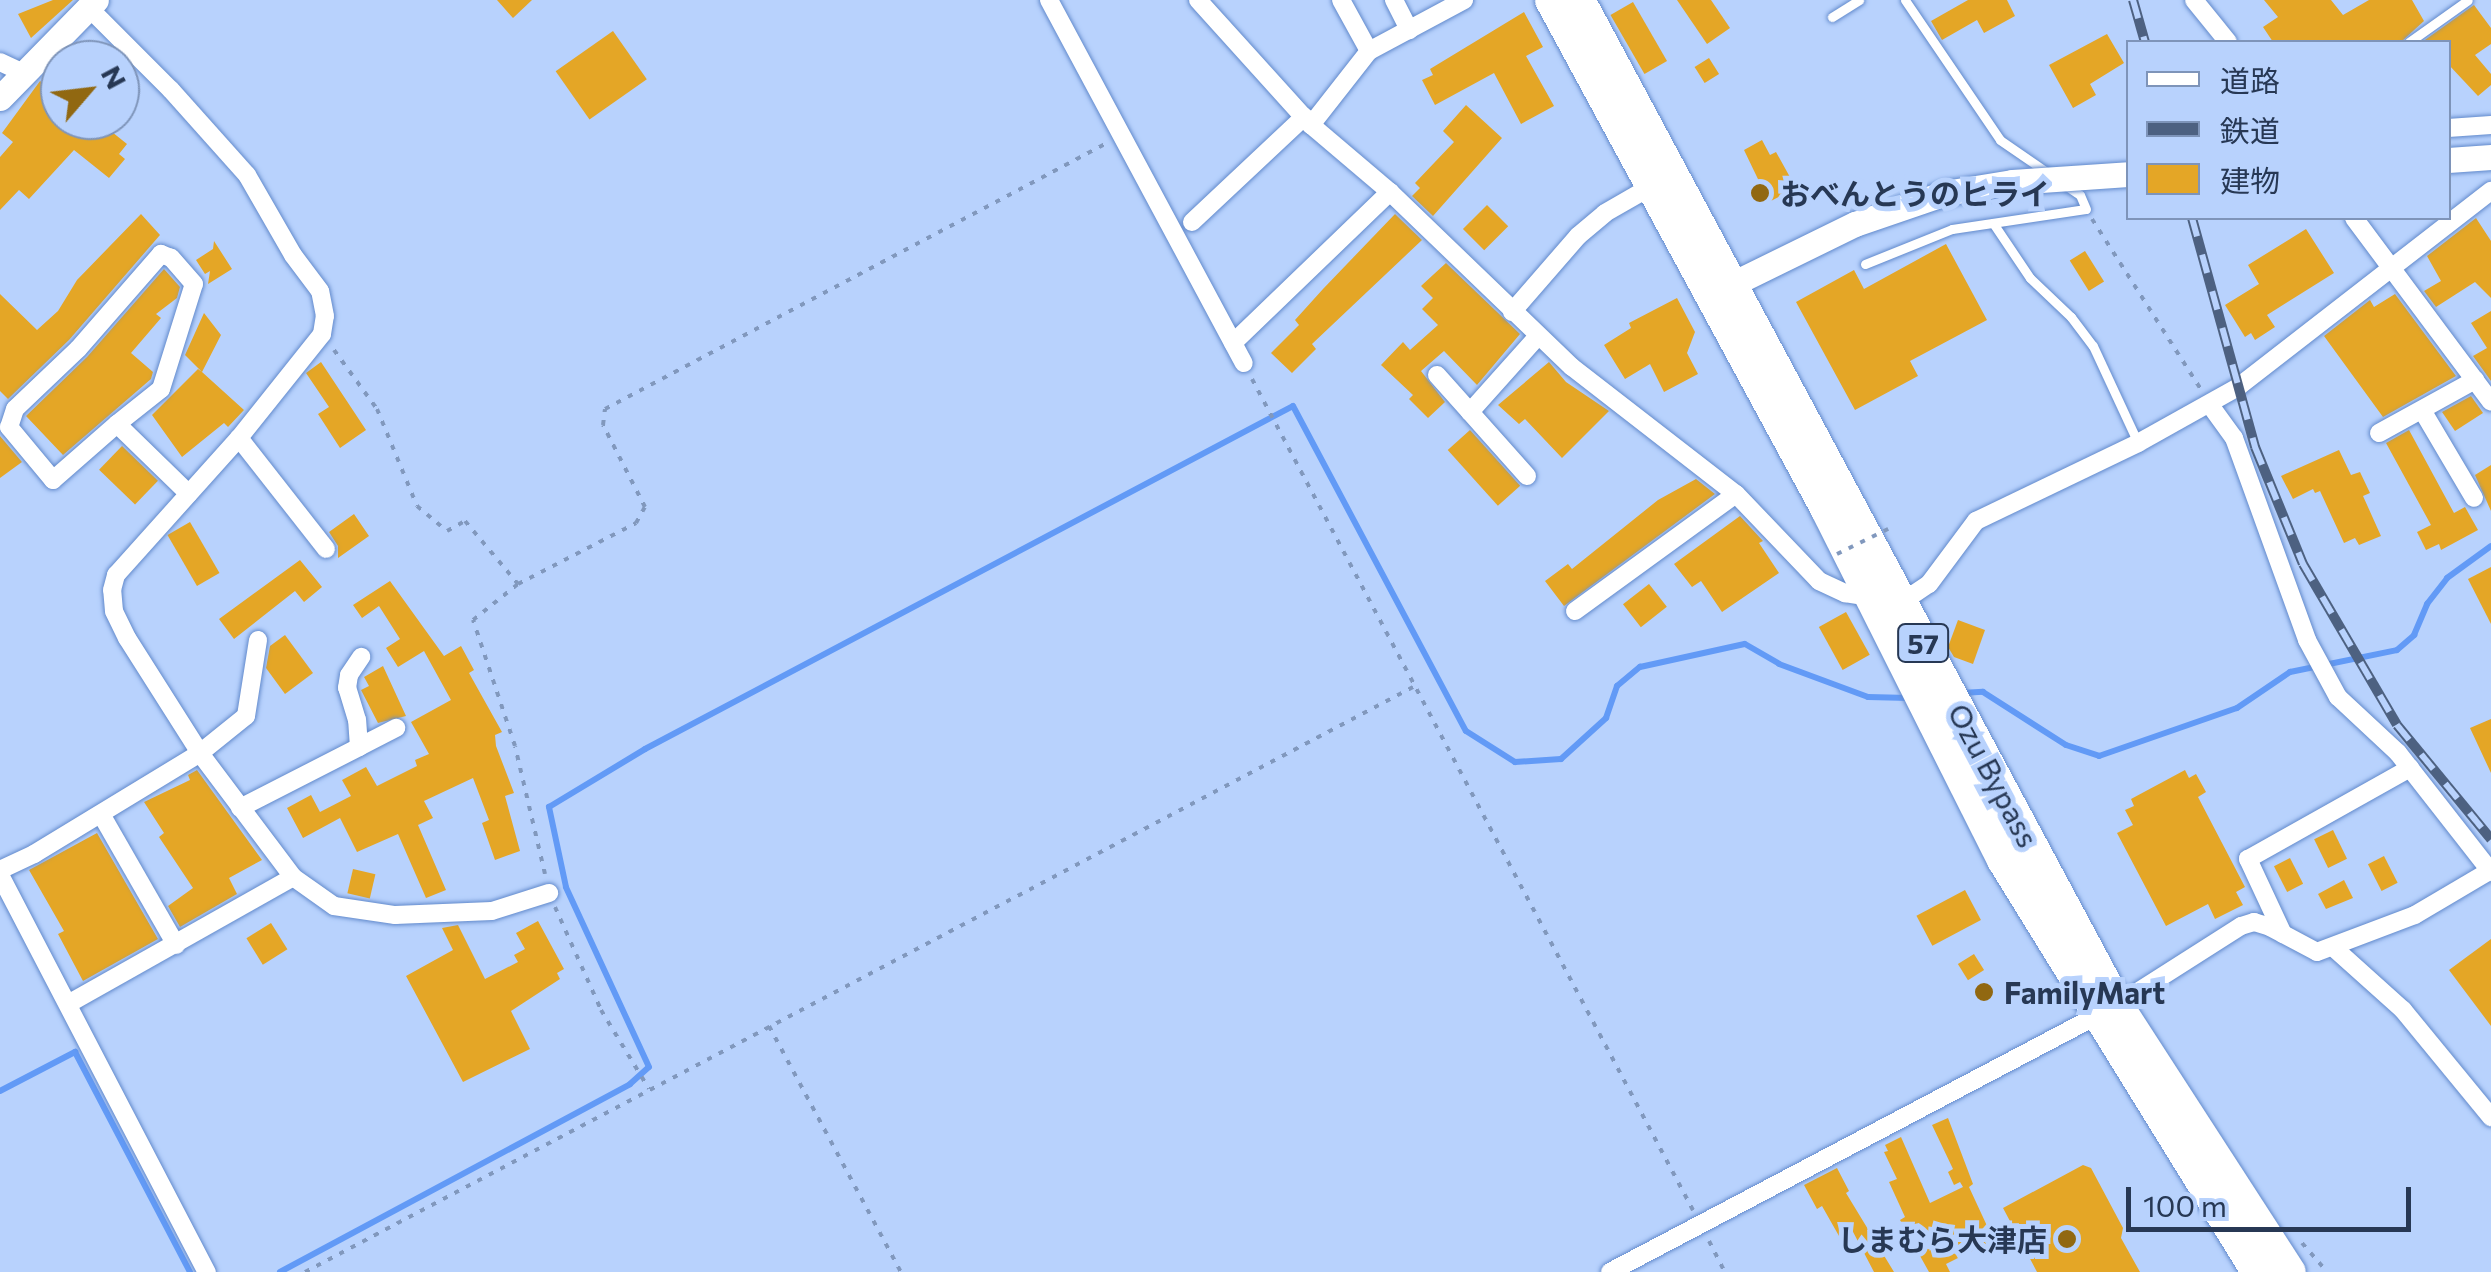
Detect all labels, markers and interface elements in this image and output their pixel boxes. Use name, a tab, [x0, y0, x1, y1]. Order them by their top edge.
north arrow	[40, 40, 140, 140]
legend	[2126, 40, 2451, 220]
text: N	[95, 60, 135, 94]
text: 道路	[2220, 61, 2280, 98]
text: 鉄道	[2220, 111, 2280, 148]
text: 建物	[2220, 161, 2280, 198]
place label: おべんとうのヒライ	[1780, 175, 2050, 211]
marker: おべんとうのヒライ	[1749, 182, 1771, 204]
road number: 57	[1896, 620, 1950, 666]
street label: Ozu Bypass	[1941, 697, 2047, 853]
place label: FamilyMart	[2004, 974, 2165, 1010]
marker: FamilyMart	[1973, 981, 1995, 1003]
scale bar	[2131, 1167, 2416, 1229]
text: 100 m	[2143, 1186, 2227, 1223]
place label: しまむら大津店	[1837, 1221, 2047, 1257]
marker: しまむら大津店	[2056, 1228, 2078, 1250]

